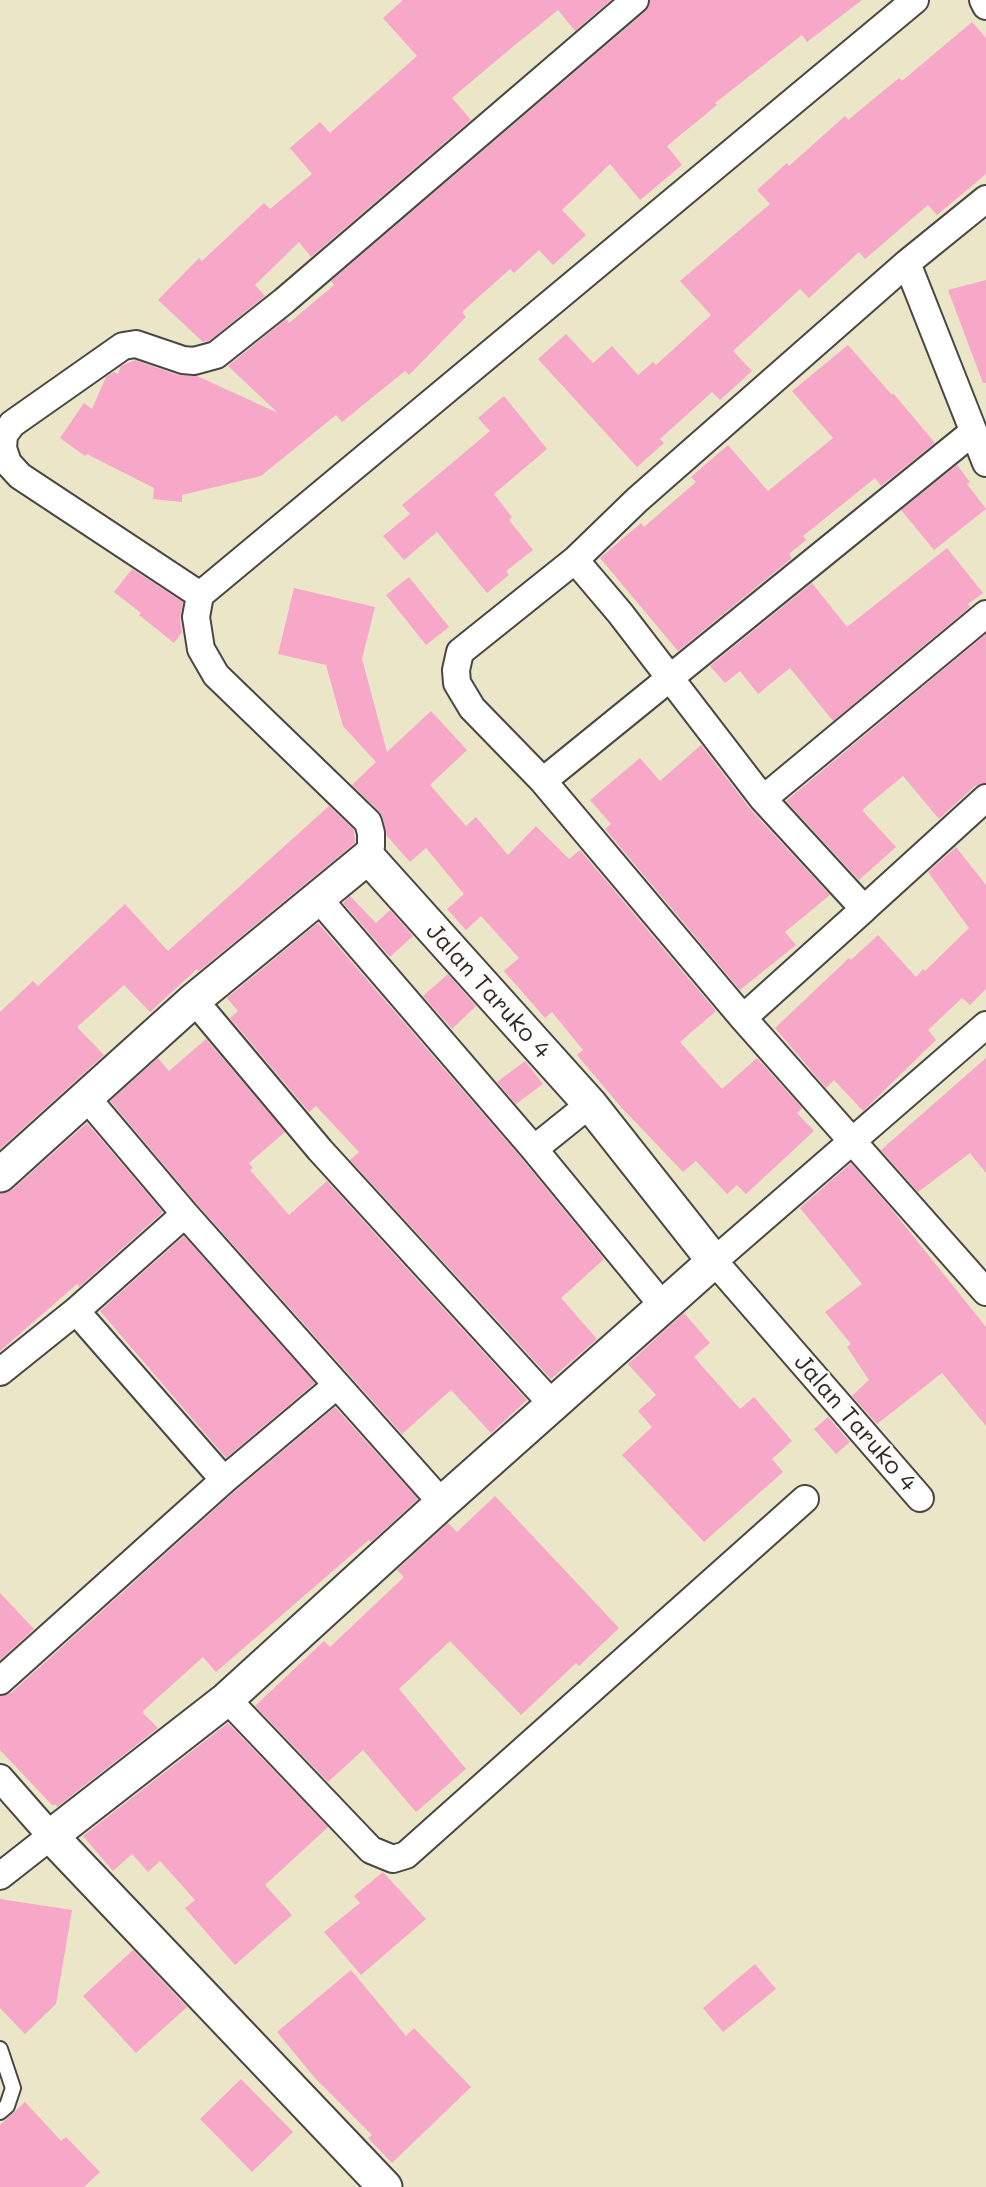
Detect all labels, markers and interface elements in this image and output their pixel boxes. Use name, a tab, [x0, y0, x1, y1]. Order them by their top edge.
street label: Jalan Taruko 4	[420, 917, 556, 1065]
street label: Jalan Taruko 4	[788, 1349, 922, 1497]

